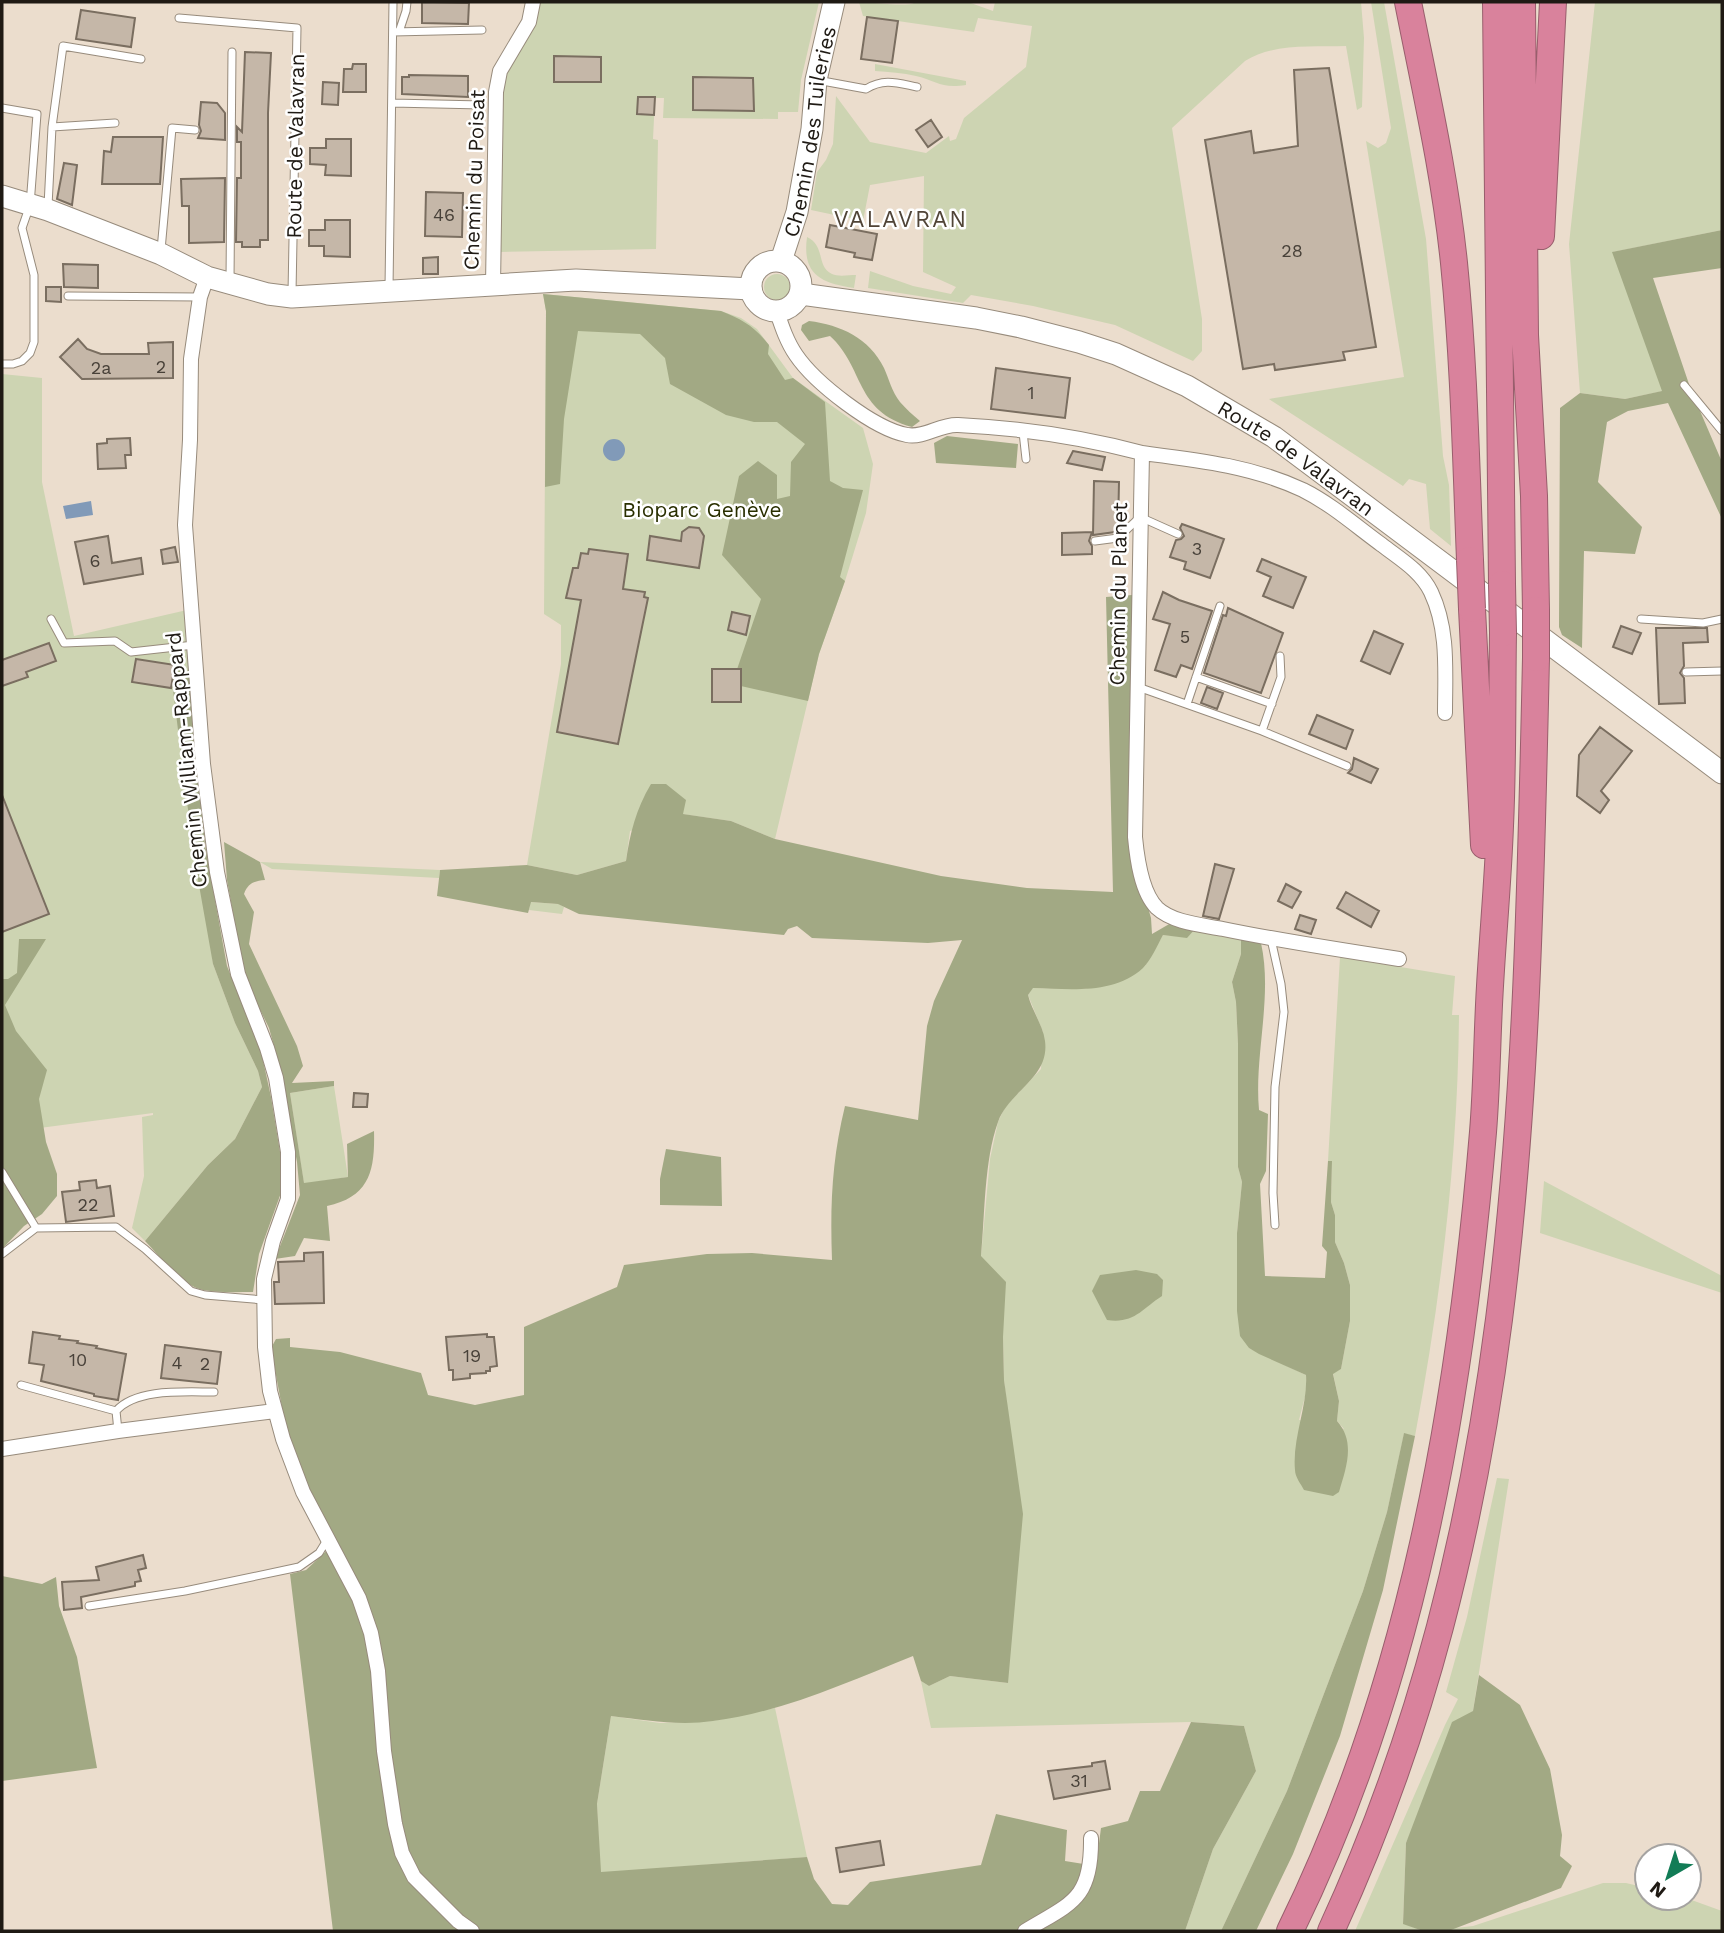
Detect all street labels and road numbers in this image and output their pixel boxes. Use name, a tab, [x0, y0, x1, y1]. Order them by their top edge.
street label: Chemin des Tuileries	[777, 24, 841, 240]
street label: Route de Valavran	[281, 53, 309, 239]
street label: Chemin du Poisat	[458, 89, 490, 271]
street label: Route de Valavran	[1214, 394, 1380, 521]
street label: Chemin du Planet	[1104, 502, 1132, 686]
street label: Chemin William-Rappard	[160, 631, 212, 889]

